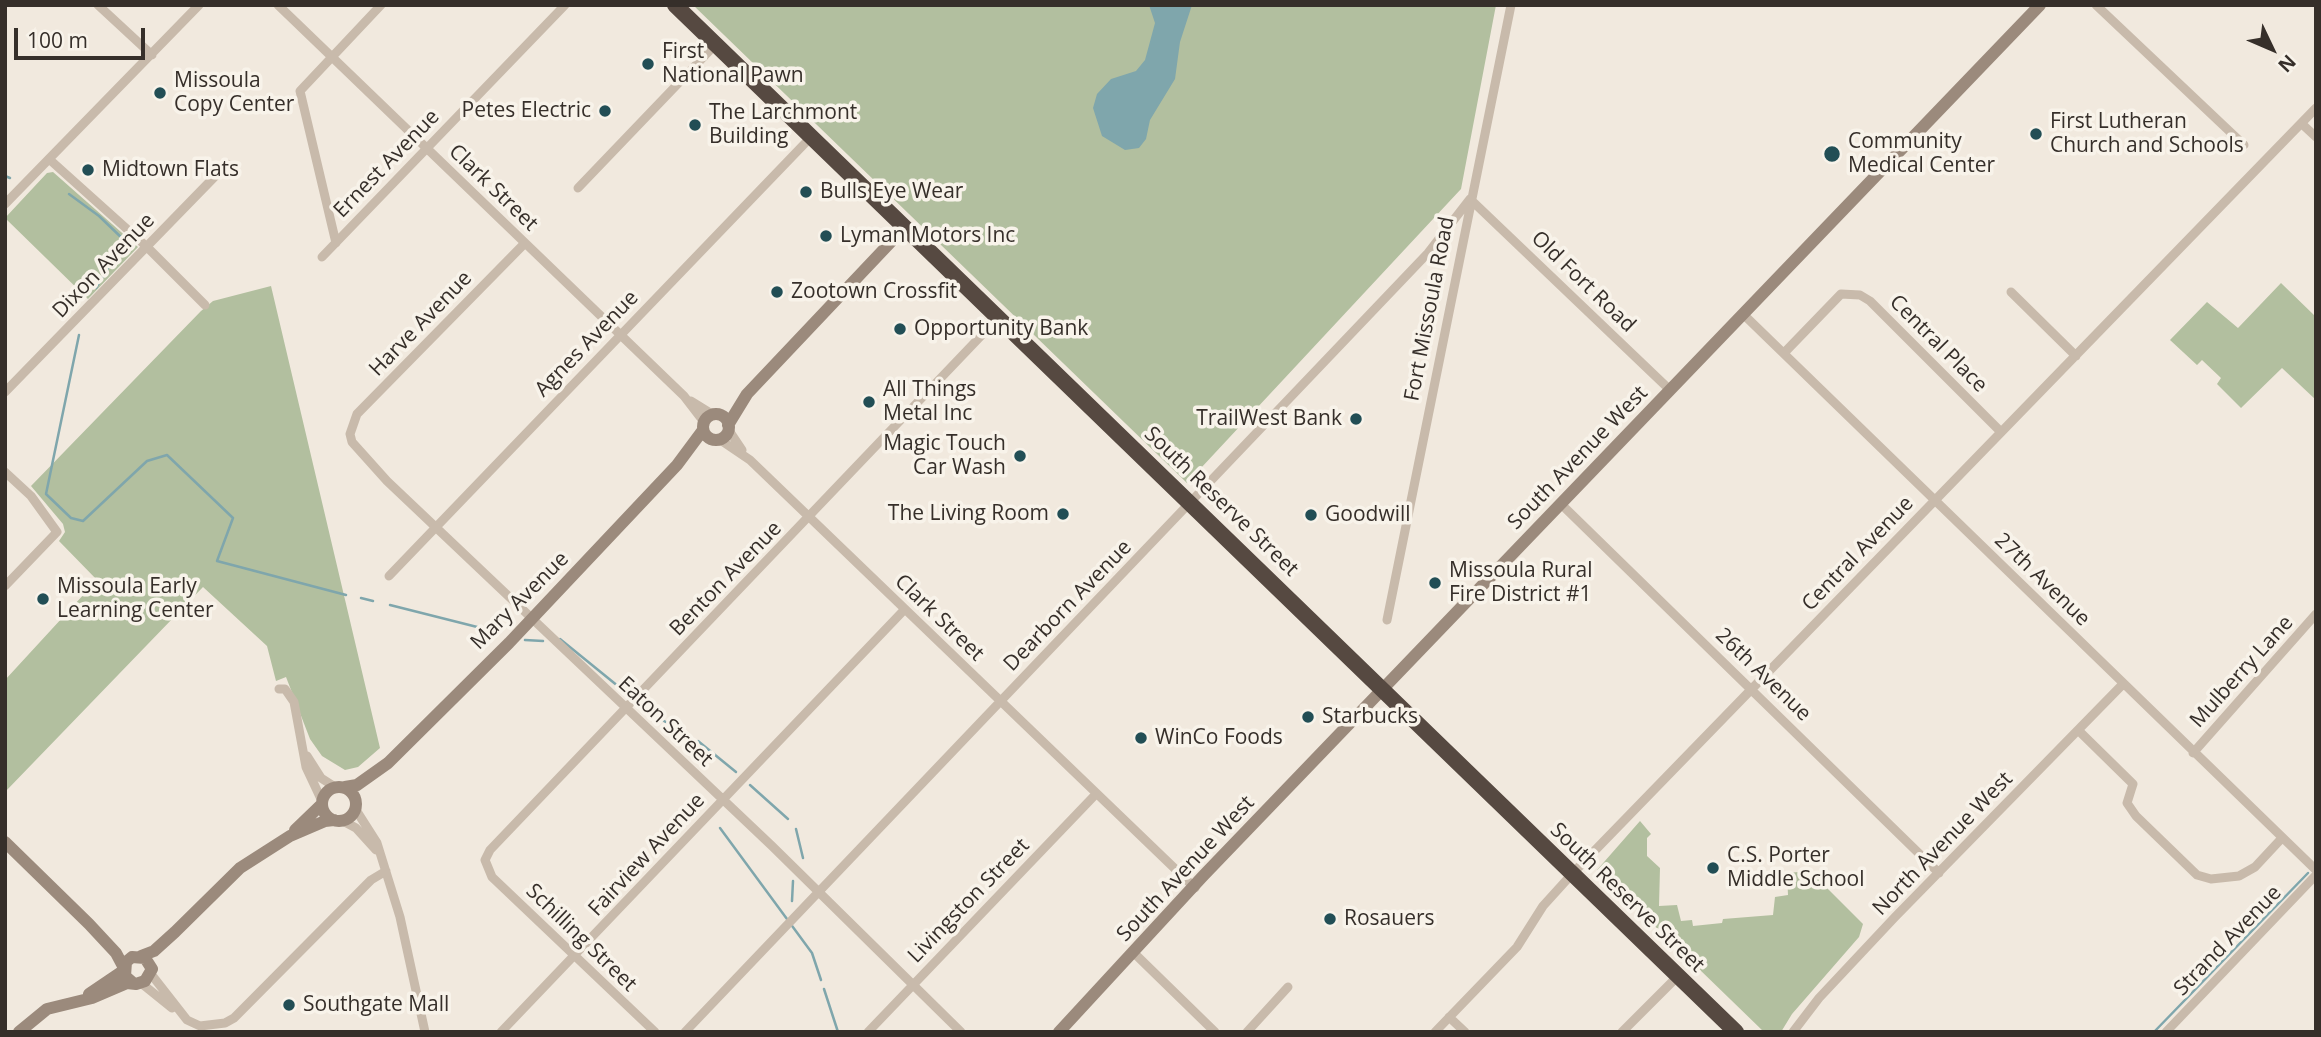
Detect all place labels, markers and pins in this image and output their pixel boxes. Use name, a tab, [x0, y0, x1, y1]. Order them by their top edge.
place label: First National Pawn	[662, 39, 804, 89]
marker: First National Pawn	[640, 56, 656, 72]
place label: Missoula Copy Center	[174, 68, 294, 118]
marker: Missoula Copy Center	[152, 85, 168, 101]
place label: Petes Electric	[462, 98, 591, 124]
place label: The Larchmont Building	[709, 100, 857, 150]
marker: Petes Electric	[597, 103, 613, 119]
place label: First Lutheran Church and Schools	[2050, 109, 2244, 159]
marker: The Larchmont Building	[687, 117, 703, 133]
marker: First Lutheran Church and Schools	[2028, 126, 2044, 142]
place label: Community Medical Center	[1848, 129, 1995, 179]
marker: Community Medical Center	[1822, 144, 1842, 164]
place label: Midtown Flats	[102, 157, 239, 183]
marker: Midtown Flats	[80, 162, 96, 178]
place label: Bulls Eye Wear	[820, 179, 963, 205]
marker: Bulls Eye Wear	[798, 184, 814, 200]
place label: Lyman Motors Inc	[840, 223, 1015, 249]
marker: Lyman Motors Inc	[818, 228, 834, 244]
place label: Zootown Crossfit	[791, 279, 957, 305]
marker: Zootown Crossfit	[769, 284, 785, 300]
place label: Opportunity Bank	[914, 316, 1088, 342]
marker: Opportunity Bank	[892, 321, 908, 337]
place label: All Things Metal Inc	[883, 377, 976, 427]
marker: All Things Metal Inc	[861, 394, 877, 410]
place label: TrailWest Bank	[1196, 406, 1342, 432]
marker: TrailWest Bank	[1348, 411, 1364, 427]
place label: Magic Touch Car Wash	[883, 431, 1006, 481]
marker: Magic Touch Car Wash	[1012, 448, 1028, 464]
place label: The Living Room	[888, 501, 1049, 527]
place label: Goodwill	[1325, 502, 1411, 528]
marker: The Living Room	[1055, 506, 1071, 522]
marker: Goodwill	[1303, 507, 1319, 523]
place label: Missoula Rural Fire District #1	[1449, 558, 1593, 608]
place label: Missoula Early Learning Center	[57, 574, 214, 624]
marker: Missoula Rural Fire District #1	[1427, 575, 1443, 591]
marker: Missoula Early Learning Center	[35, 591, 51, 607]
place label: Starbucks	[1322, 704, 1418, 730]
marker: Starbucks	[1300, 709, 1316, 725]
place label: WinCo Foods	[1155, 725, 1283, 751]
marker: WinCo Foods	[1133, 730, 1149, 746]
place label: C.S. Porter Middle School	[1727, 843, 1864, 893]
marker: C.S. Porter Middle School	[1705, 860, 1721, 876]
place label: Rosauers	[1344, 906, 1435, 932]
marker: Rosauers	[1322, 911, 1338, 927]
place label: Southgate Mall	[303, 992, 449, 1018]
marker: Southgate Mall	[281, 997, 297, 1013]

